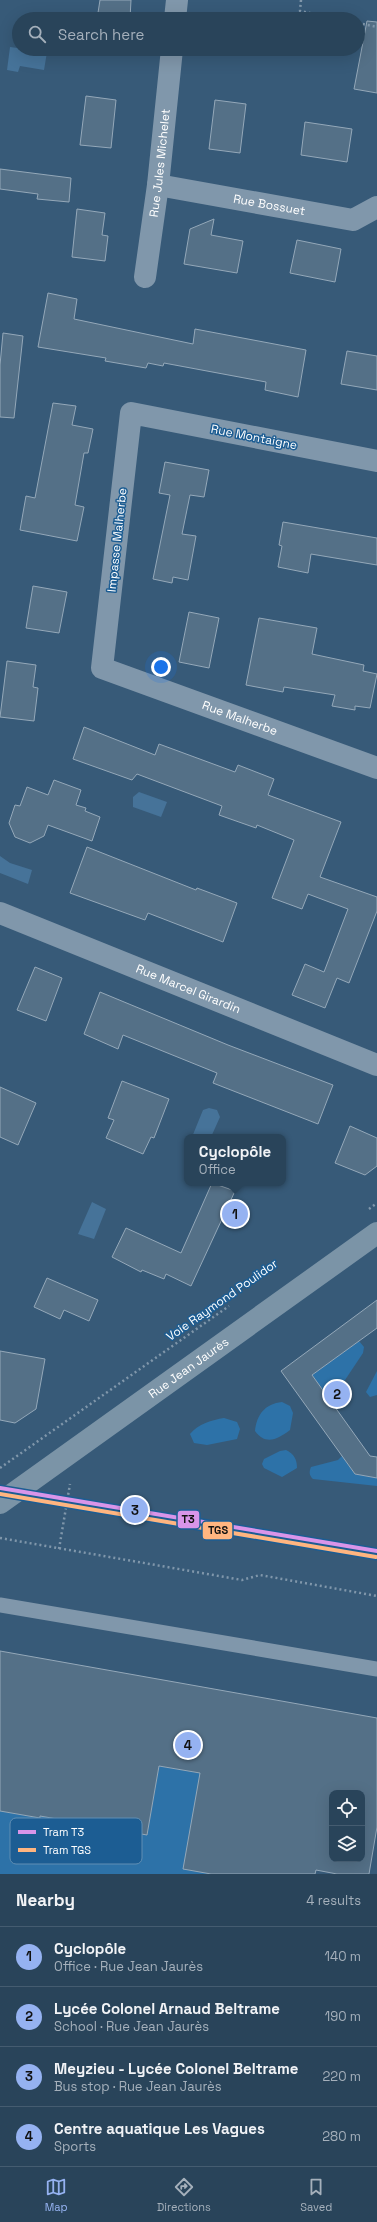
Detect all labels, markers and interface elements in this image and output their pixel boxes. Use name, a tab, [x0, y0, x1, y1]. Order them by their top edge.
search box	[12, 12, 365, 56]
icon: search	[26, 23, 48, 45]
text: Search here	[58, 25, 144, 44]
street label: Rue Jules Michelet	[146, 108, 174, 218]
street label: Rue Bossuet	[232, 191, 307, 219]
street label: Rue Montaigne	[209, 421, 299, 453]
street label: Impasse Malherbe	[104, 487, 130, 593]
your location	[151, 657, 171, 677]
street label: Rue Malherbe	[200, 697, 280, 739]
street label: Rue Marcel Girardin	[134, 961, 243, 1017]
popup	[184, 1134, 286, 1186]
text: Cyclopôle	[199, 1142, 271, 1161]
text: Office	[199, 1161, 236, 1178]
pin: 1	[222, 1199, 248, 1229]
street label: Voie Raymond Poulidor	[163, 1255, 281, 1345]
street label: Rue Jean Jaurès	[145, 1334, 232, 1402]
pin: 2	[324, 1379, 350, 1409]
pin: 3	[122, 1495, 148, 1525]
line badge: T3	[177, 1510, 200, 1529]
text: T3	[181, 1512, 195, 1526]
line badge: TGS	[202, 1521, 233, 1540]
text: TGS	[208, 1523, 228, 1537]
pin: 4	[175, 1730, 201, 1760]
map controls	[329, 1790, 365, 1862]
button: locate	[329, 1790, 365, 1826]
legend	[10, 1818, 142, 1864]
text: Tram T3	[43, 1825, 84, 1839]
button: layers	[329, 1826, 365, 1862]
text: Tram TGS	[43, 1843, 91, 1857]
text: Nearby	[16, 1889, 75, 1911]
text: 4 results	[306, 1892, 361, 1909]
text: Cyclopôle	[54, 1939, 126, 1958]
text: 1	[26, 1948, 32, 1965]
text: 140 m	[325, 1948, 361, 1965]
text: Office · Rue Jean Jaurès	[54, 1958, 203, 1975]
text: Lycée Colonel Arnaud Beltrame	[54, 1999, 280, 2018]
text: 2	[25, 2008, 33, 2025]
text: 190 m	[325, 2008, 361, 2025]
text: School · Rue Jean Jaurès	[54, 2018, 209, 2035]
text: Meyzieu - Lycée Colonel Beltrame	[54, 2059, 298, 2078]
text: 3	[25, 2068, 33, 2085]
text: 220 m	[322, 2068, 361, 2085]
text: Bus stop · Rue Jean Jaurès	[54, 2078, 222, 2095]
text: Centre aquatique Les Vagues	[54, 2119, 265, 2138]
text: 4	[25, 2128, 33, 2145]
text: 280 m	[322, 2128, 361, 2145]
text: Sports	[54, 2138, 96, 2155]
tab: Map	[45, 2176, 68, 2214]
tab: Directions	[157, 2176, 211, 2214]
tab: Saved	[300, 2176, 332, 2214]

